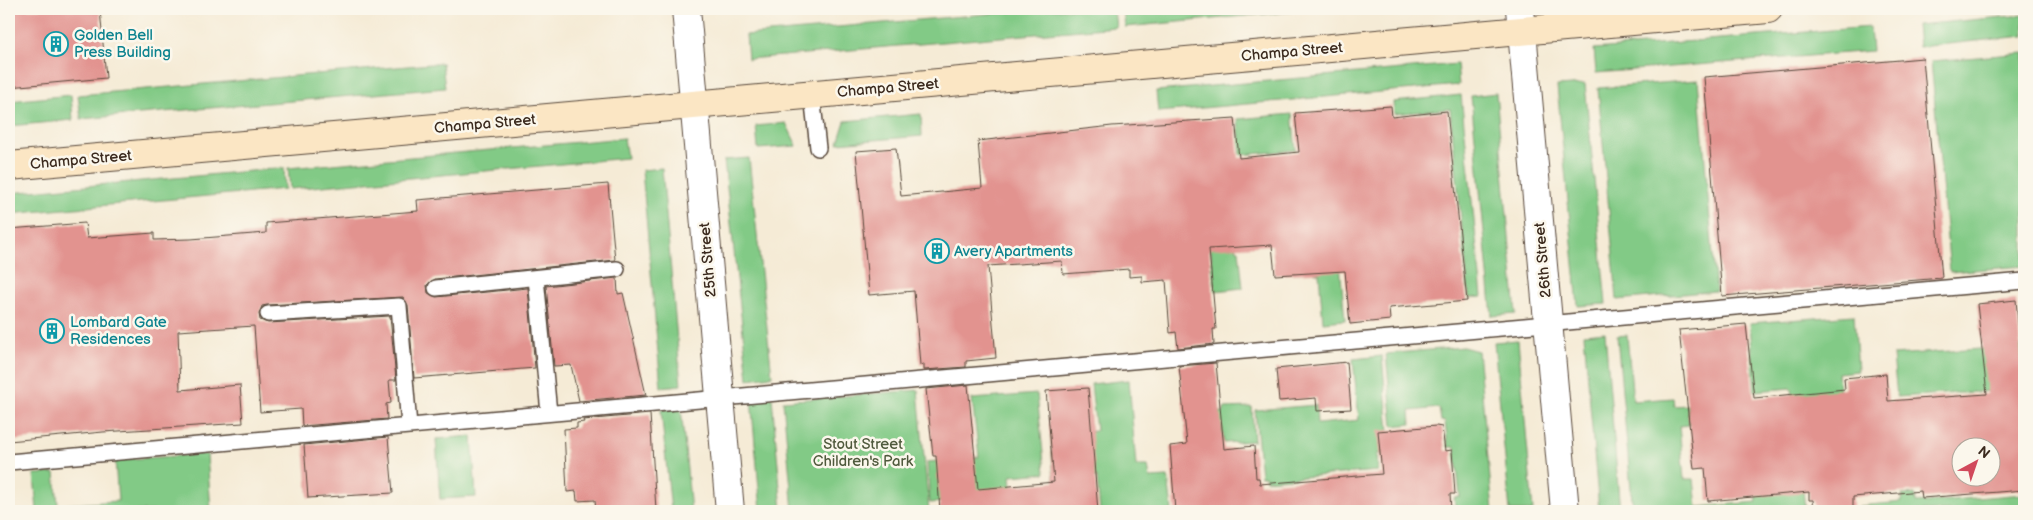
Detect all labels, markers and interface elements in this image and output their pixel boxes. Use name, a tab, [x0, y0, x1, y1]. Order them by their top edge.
place label: Golden Bell Press Building	[74, 26, 171, 62]
building icon: Golden Bell Press Building	[43, 31, 69, 57]
street label: Champa Street	[1240, 38, 1344, 66]
street label: Champa Street	[836, 74, 940, 102]
street label: Champa Street	[433, 110, 537, 138]
street label: Champa Street	[29, 146, 133, 174]
street label: 25th Street	[695, 221, 721, 298]
street label: 26th Street	[1530, 221, 1556, 299]
building icon: Avery Apartments	[924, 238, 950, 264]
place label: Avery Apartments	[954, 242, 1073, 261]
place label: Lombard Gate Residences	[70, 313, 167, 349]
building icon: Lombard Gate Residences	[39, 318, 65, 344]
park label: Stout Street Children's Park	[813, 435, 914, 471]
north arrow	[1950, 438, 2000, 488]
text: N	[1975, 443, 1994, 462]

